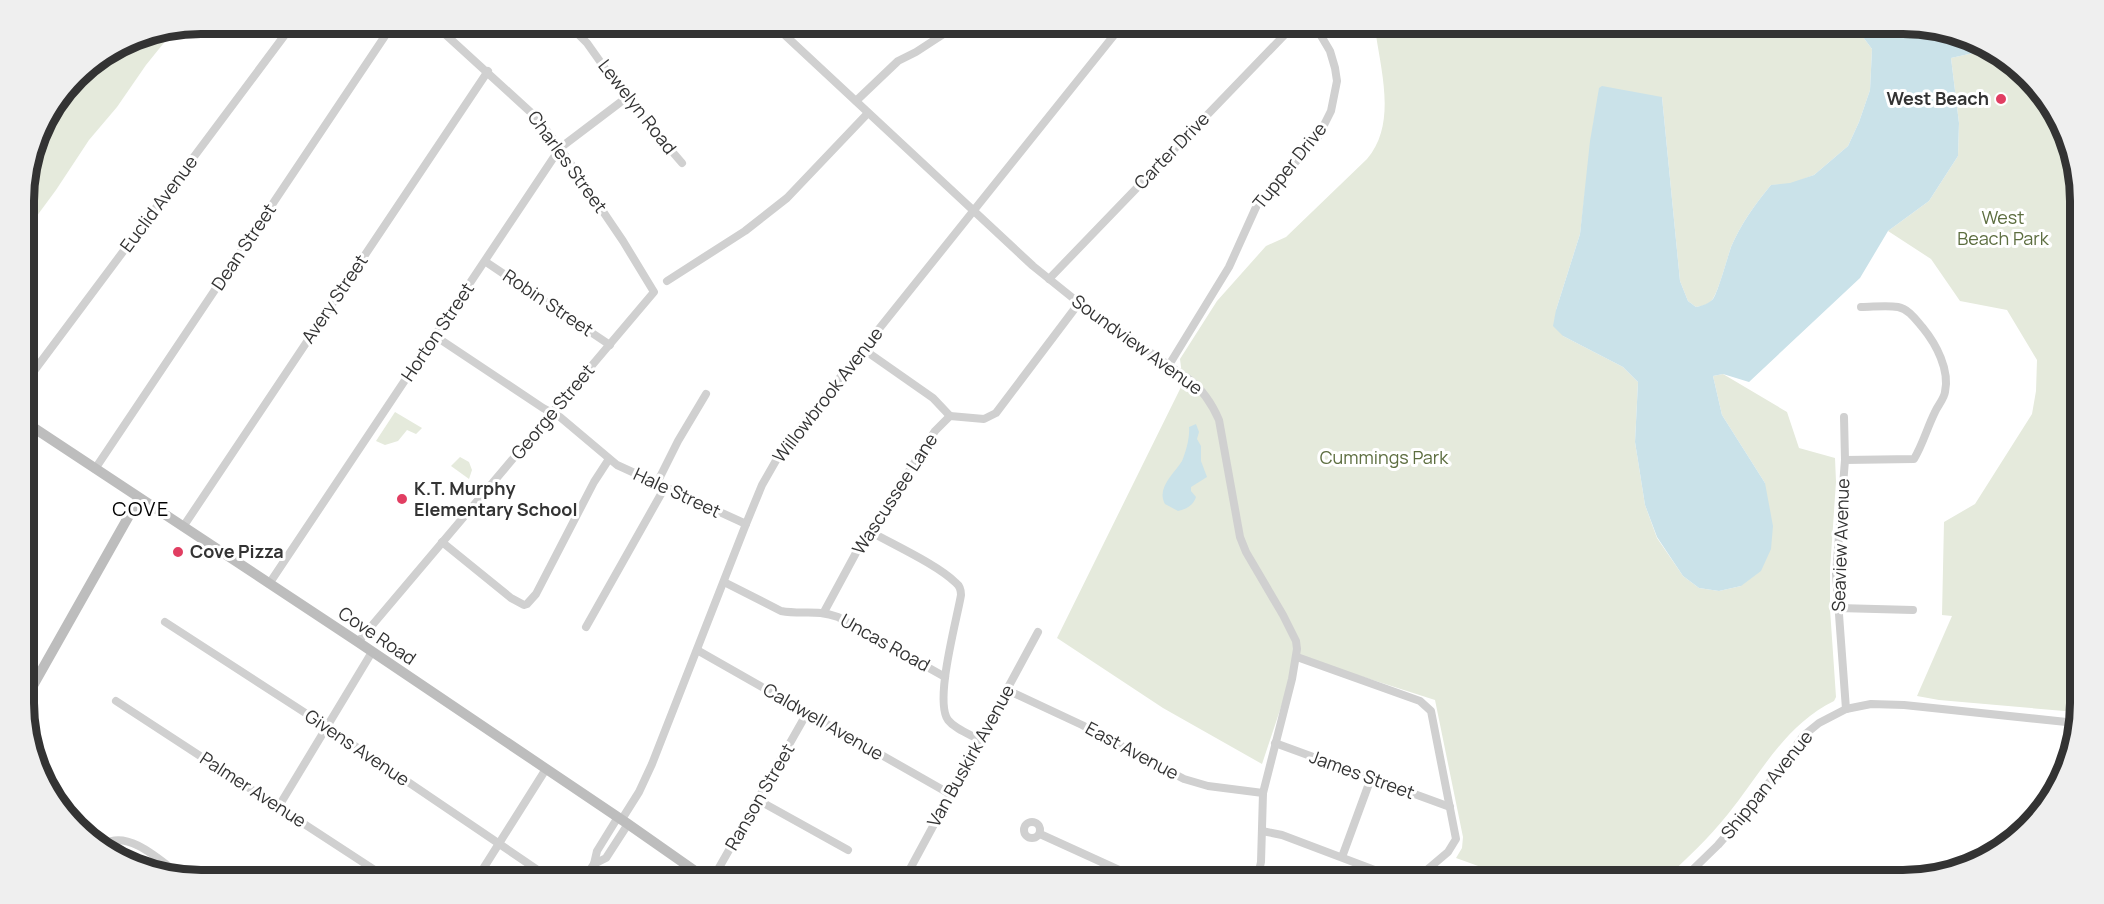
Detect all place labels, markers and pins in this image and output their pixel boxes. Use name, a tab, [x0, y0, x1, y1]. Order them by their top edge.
place label: West Beach	[1887, 86, 1989, 110]
marker: West Beach	[1994, 92, 2008, 106]
place label: K.T. Murphy Elementary School	[414, 476, 577, 521]
marker: K.T. Murphy Elementary School	[395, 492, 409, 506]
place label: Cove Pizza	[190, 539, 284, 563]
marker: Cove Pizza	[171, 545, 185, 559]

